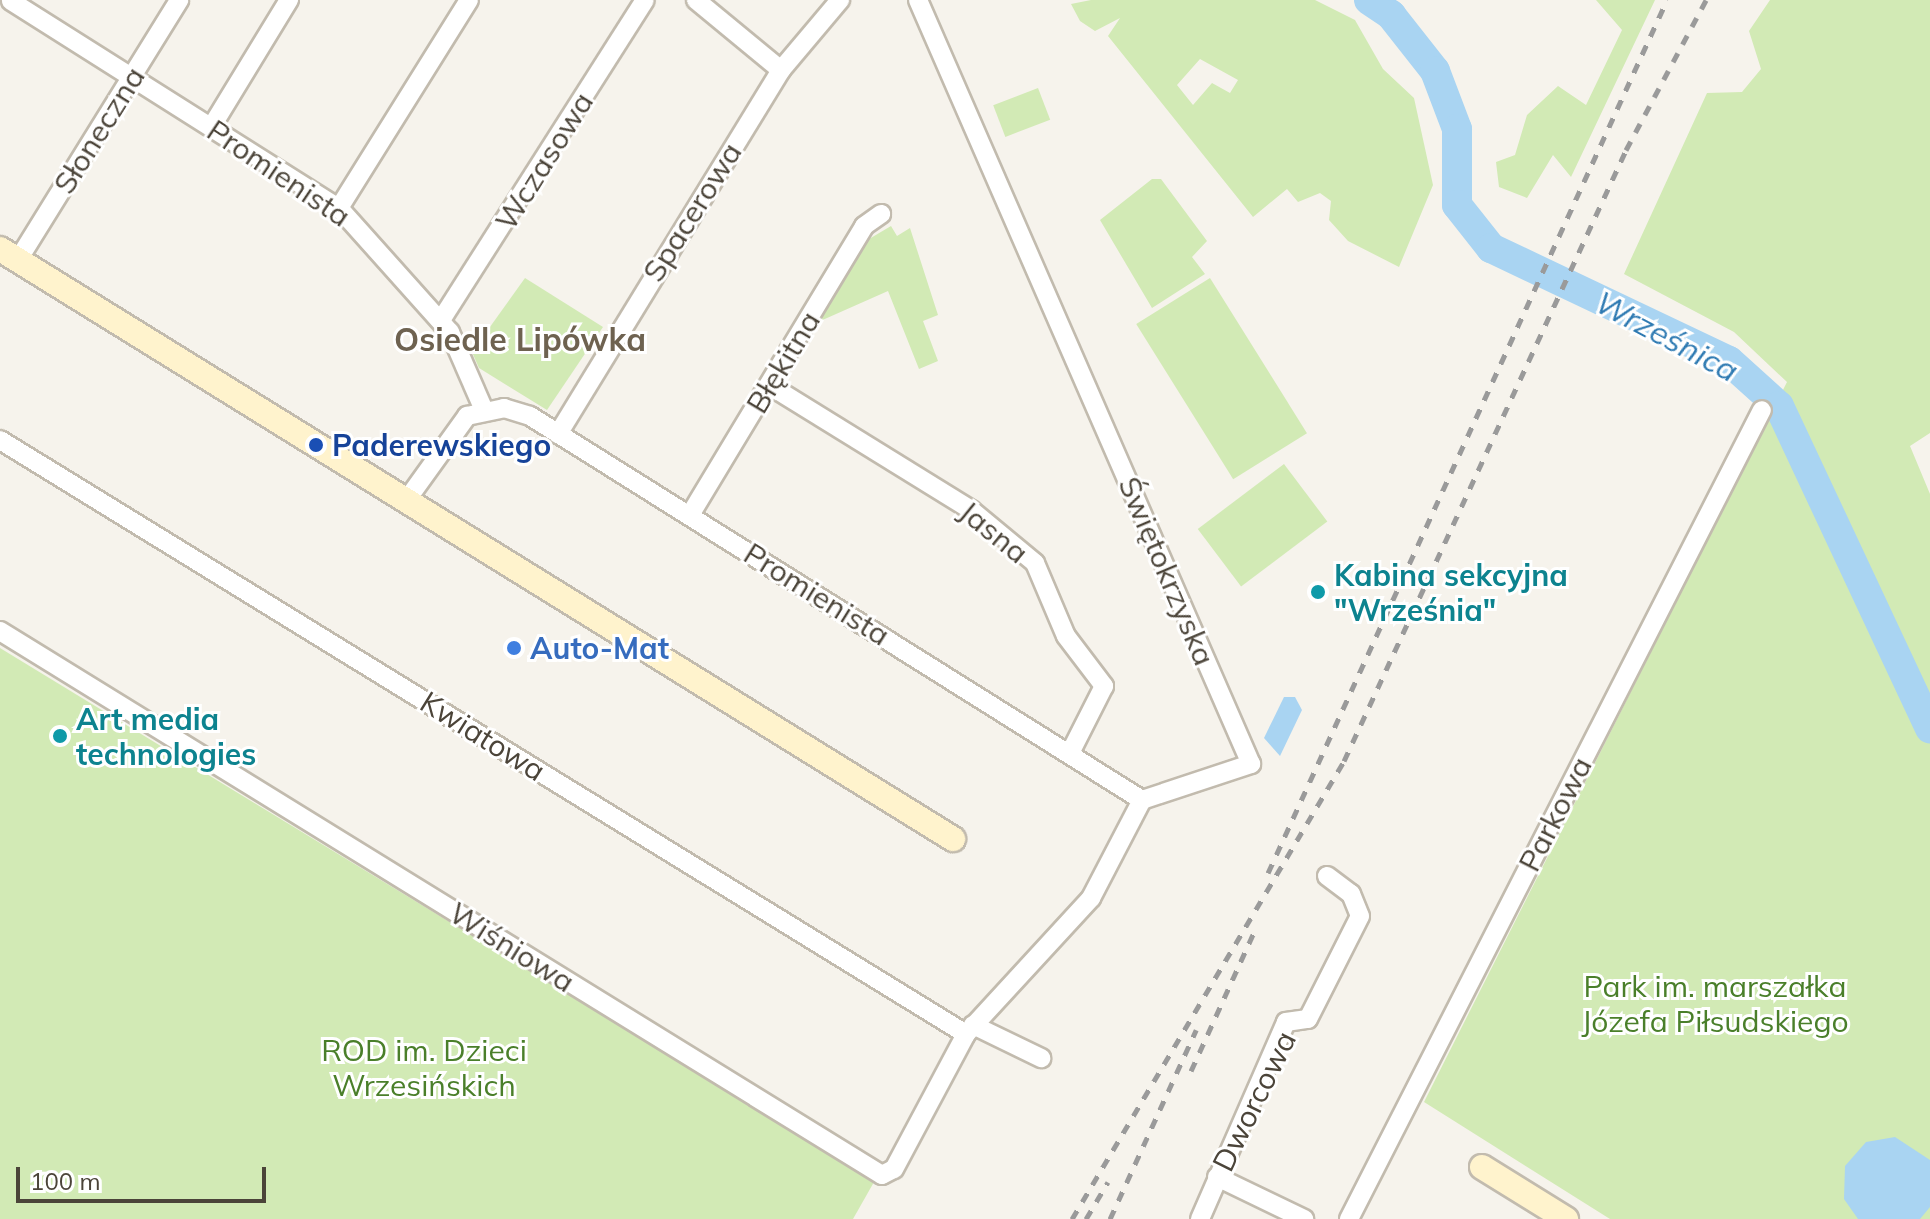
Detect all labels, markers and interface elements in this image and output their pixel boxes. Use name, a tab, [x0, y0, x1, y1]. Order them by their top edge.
street label: Słoneczna	[46, 60, 152, 200]
street label: Wczasowa	[488, 86, 600, 236]
street label: Promienista	[201, 112, 357, 234]
street label: Spacerowa	[635, 136, 749, 288]
water label: Wrześnica	[1589, 282, 1745, 390]
street label: Błękitna	[739, 305, 827, 419]
district label: Osiedle Lipówka	[394, 320, 646, 358]
place label: Paderewskiego	[332, 427, 551, 463]
marker: Paderewskiego	[307, 436, 325, 454]
street label: Świętokrzyska	[1111, 471, 1223, 671]
street label: Jasna	[952, 493, 1036, 571]
street label: Promienista	[738, 535, 896, 653]
place label: Kabina sekcyjna "Września"	[1334, 557, 1568, 628]
marker: Kabina sekcyjna "Września"	[1309, 583, 1327, 601]
place label: Auto-Mat	[530, 630, 669, 666]
marker: Auto-Mat	[505, 639, 523, 657]
street label: Kwiatowa	[414, 684, 552, 788]
place label: Art media technologies	[76, 701, 256, 772]
marker: Art media technologies	[51, 727, 69, 745]
street label: Parkowa	[1511, 751, 1599, 877]
street label: Wiśniowa	[443, 894, 581, 1000]
park label: Park im. marszałka Józefa Piłsudskiego	[1581, 968, 1849, 1038]
street label: Dworcowa	[1205, 1025, 1303, 1177]
park label: ROD im. Dzieci Wrzesińskich	[321, 1032, 527, 1102]
scale bar	[20, 1151, 270, 1201]
text: 100 m	[30, 1166, 101, 1196]

